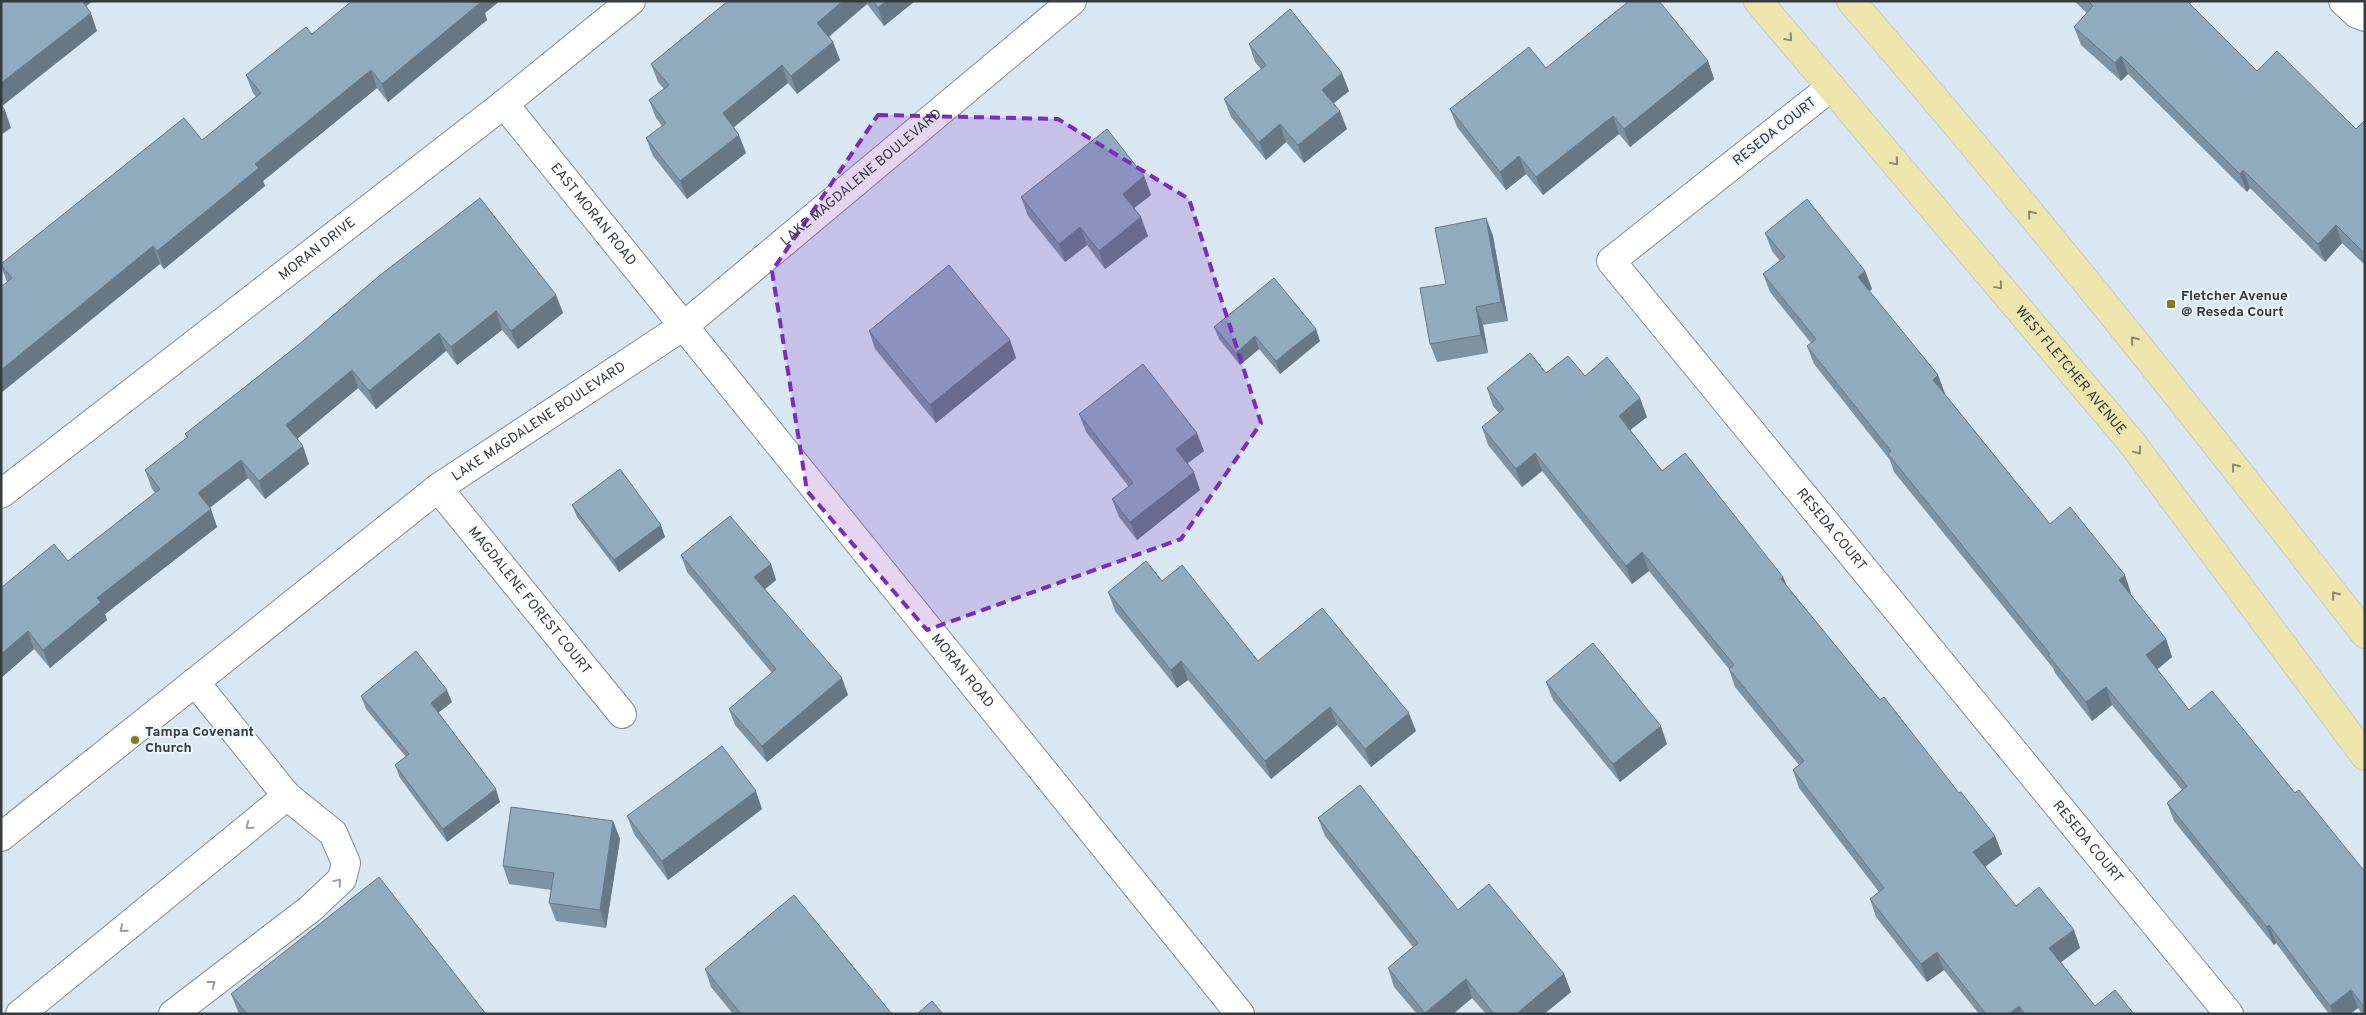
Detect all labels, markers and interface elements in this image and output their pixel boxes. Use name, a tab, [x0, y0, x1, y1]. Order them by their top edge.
one-way arrow	[1784, 33, 1793, 42]
street label: RESEDA COURT	[1730, 94, 1820, 170]
street label: LAKE MAGDALENE BOULEVARD	[777, 105, 945, 250]
one-way arrow	[1889, 156, 1897, 165]
street label: EAST MORAN ROAD	[547, 160, 640, 269]
one-way arrow	[2028, 211, 2036, 220]
street label: MORAN DRIVE	[275, 214, 359, 284]
one-way arrow	[1994, 281, 2003, 290]
place label: Fletcher Avenue @ Reseda Court	[2181, 288, 2288, 321]
marker: Fletcher Avenue @ Reseda Court	[2165, 298, 2177, 310]
street label: WEST FLETCHER AVENUE	[2012, 303, 2130, 438]
one-way arrow	[2131, 337, 2139, 346]
street label: LAKE MAGDALENE BOULEVARD	[449, 358, 629, 485]
one-way arrow	[2132, 445, 2140, 454]
one-way arrow	[2233, 464, 2241, 473]
street label: RESEDA COURT	[1793, 485, 1870, 574]
street label: MAGDALENE FOREST COURT	[464, 523, 595, 678]
one-way arrow	[2332, 591, 2341, 601]
street label: MORAN ROAD	[927, 630, 997, 711]
place label: Tampa Covenant Church	[145, 724, 254, 757]
marker: Tampa Covenant Church	[129, 734, 141, 746]
street label: RESEDA COURT	[2049, 797, 2126, 886]
one-way arrow	[246, 821, 255, 829]
one-way arrow	[332, 878, 341, 887]
one-way arrow	[120, 924, 129, 932]
one-way arrow	[206, 981, 216, 990]

